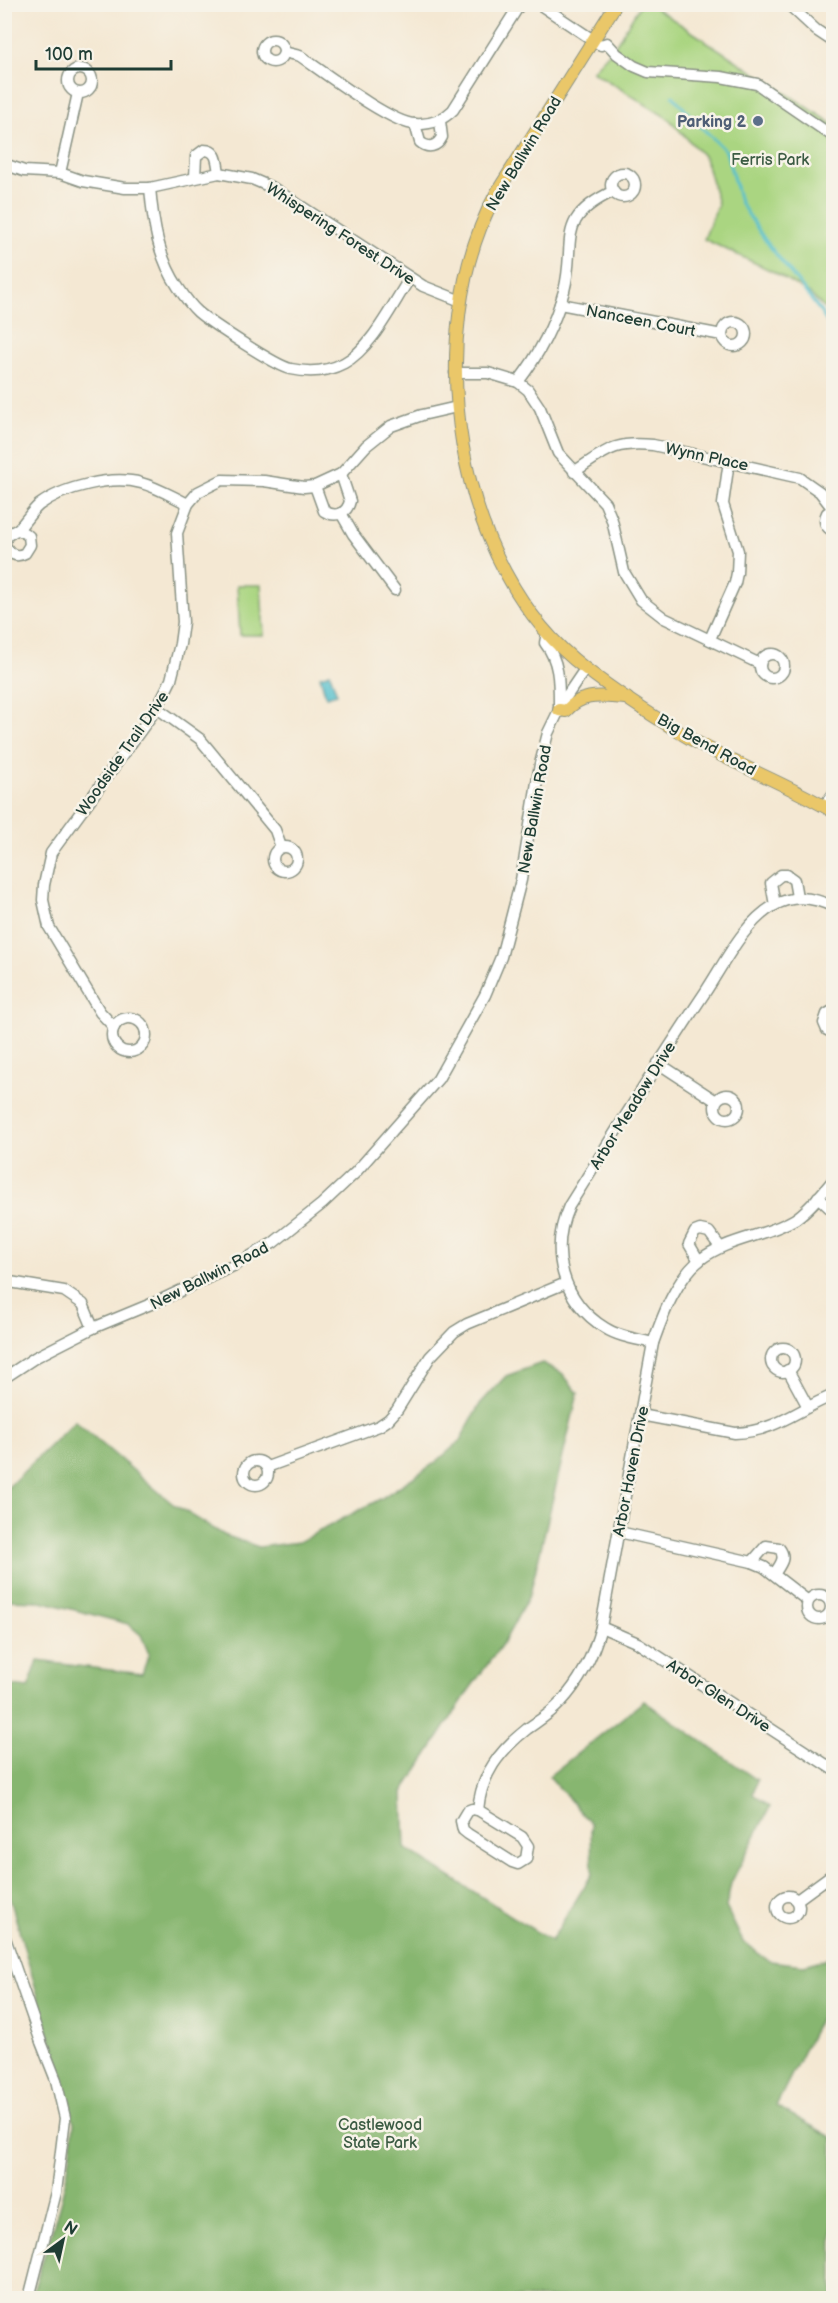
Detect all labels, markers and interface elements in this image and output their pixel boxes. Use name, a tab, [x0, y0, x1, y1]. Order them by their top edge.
scale bar	[36, 33, 171, 71]
text: 100 m	[45, 44, 93, 65]
street label: New Ballwin Road	[483, 93, 566, 214]
place label: Parking 2	[677, 113, 746, 132]
marker: Parking 2	[751, 114, 765, 128]
park label: Ferris Park	[731, 151, 809, 170]
street label: Whispering Forest Drive	[262, 179, 418, 290]
street label: Nanceen Court	[584, 302, 697, 341]
street label: Wynn Place	[663, 439, 751, 476]
street label: Woodside Trail Drive	[73, 687, 174, 820]
street label: Big Bend Road	[654, 710, 759, 780]
street label: New Ballwin Road	[515, 743, 556, 875]
street label: Arbor Meadow Drive	[586, 1038, 681, 1173]
street label: New Ballwin Road	[147, 1238, 272, 1314]
street label: Arbor Haven Drive	[610, 1404, 654, 1538]
street label: Arbor Glen Drive	[663, 1656, 774, 1737]
park label: Castlewood State Park	[338, 2116, 422, 2153]
north arrow	[33, 2210, 93, 2270]
text: N	[60, 2217, 81, 2240]

